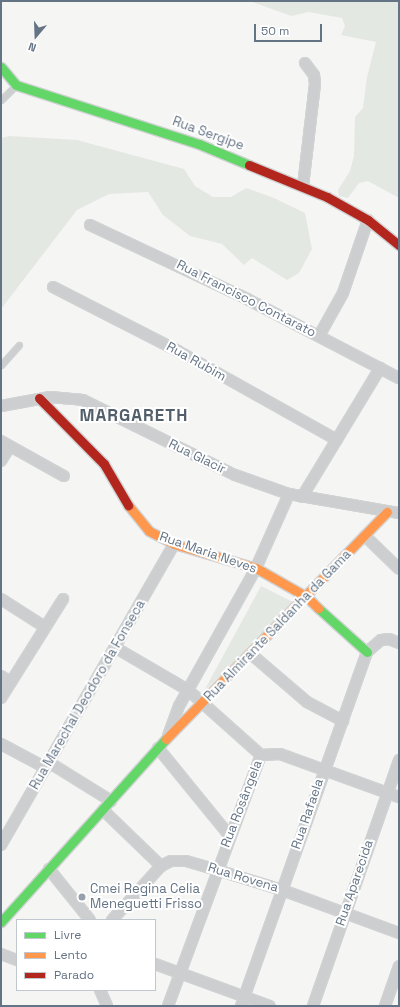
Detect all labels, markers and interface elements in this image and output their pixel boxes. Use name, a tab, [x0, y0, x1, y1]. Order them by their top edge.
north arrow	[16, 16, 56, 56]
scale bar	[256, 16, 324, 42]
text: 50 m	[261, 23, 289, 39]
text: N	[26, 40, 38, 55]
street label: Rua Sergipe	[170, 114, 246, 154]
street label: Rua Francisco Contarato	[174, 257, 318, 341]
street label: Rua Rubim	[163, 339, 229, 385]
district label: MARGARETH	[80, 406, 188, 426]
street label: Rua Glacir	[166, 436, 228, 478]
street label: Rua Maria Neves	[157, 529, 259, 577]
street label: Rua Almirante Saldanha da Gama	[201, 547, 355, 705]
street label: Rua Marechal Deodoro da Fonseca	[27, 597, 149, 793]
street label: Rua Rosângela	[218, 758, 266, 850]
street label: Rua Rafaela	[289, 777, 327, 851]
street label: Rua Aparecida	[333, 838, 377, 928]
street label: Rua Rovena	[206, 860, 280, 896]
place label: Cmei Regina Celia Meneguetti Frisso	[90, 882, 202, 913]
marker: Cmei Regina Celia Meneguetti Frisso	[77, 892, 87, 902]
legend	[16, 919, 156, 991]
text: Livre	[54, 927, 81, 943]
text: Lento	[54, 947, 88, 963]
text: Parado	[54, 967, 94, 983]

